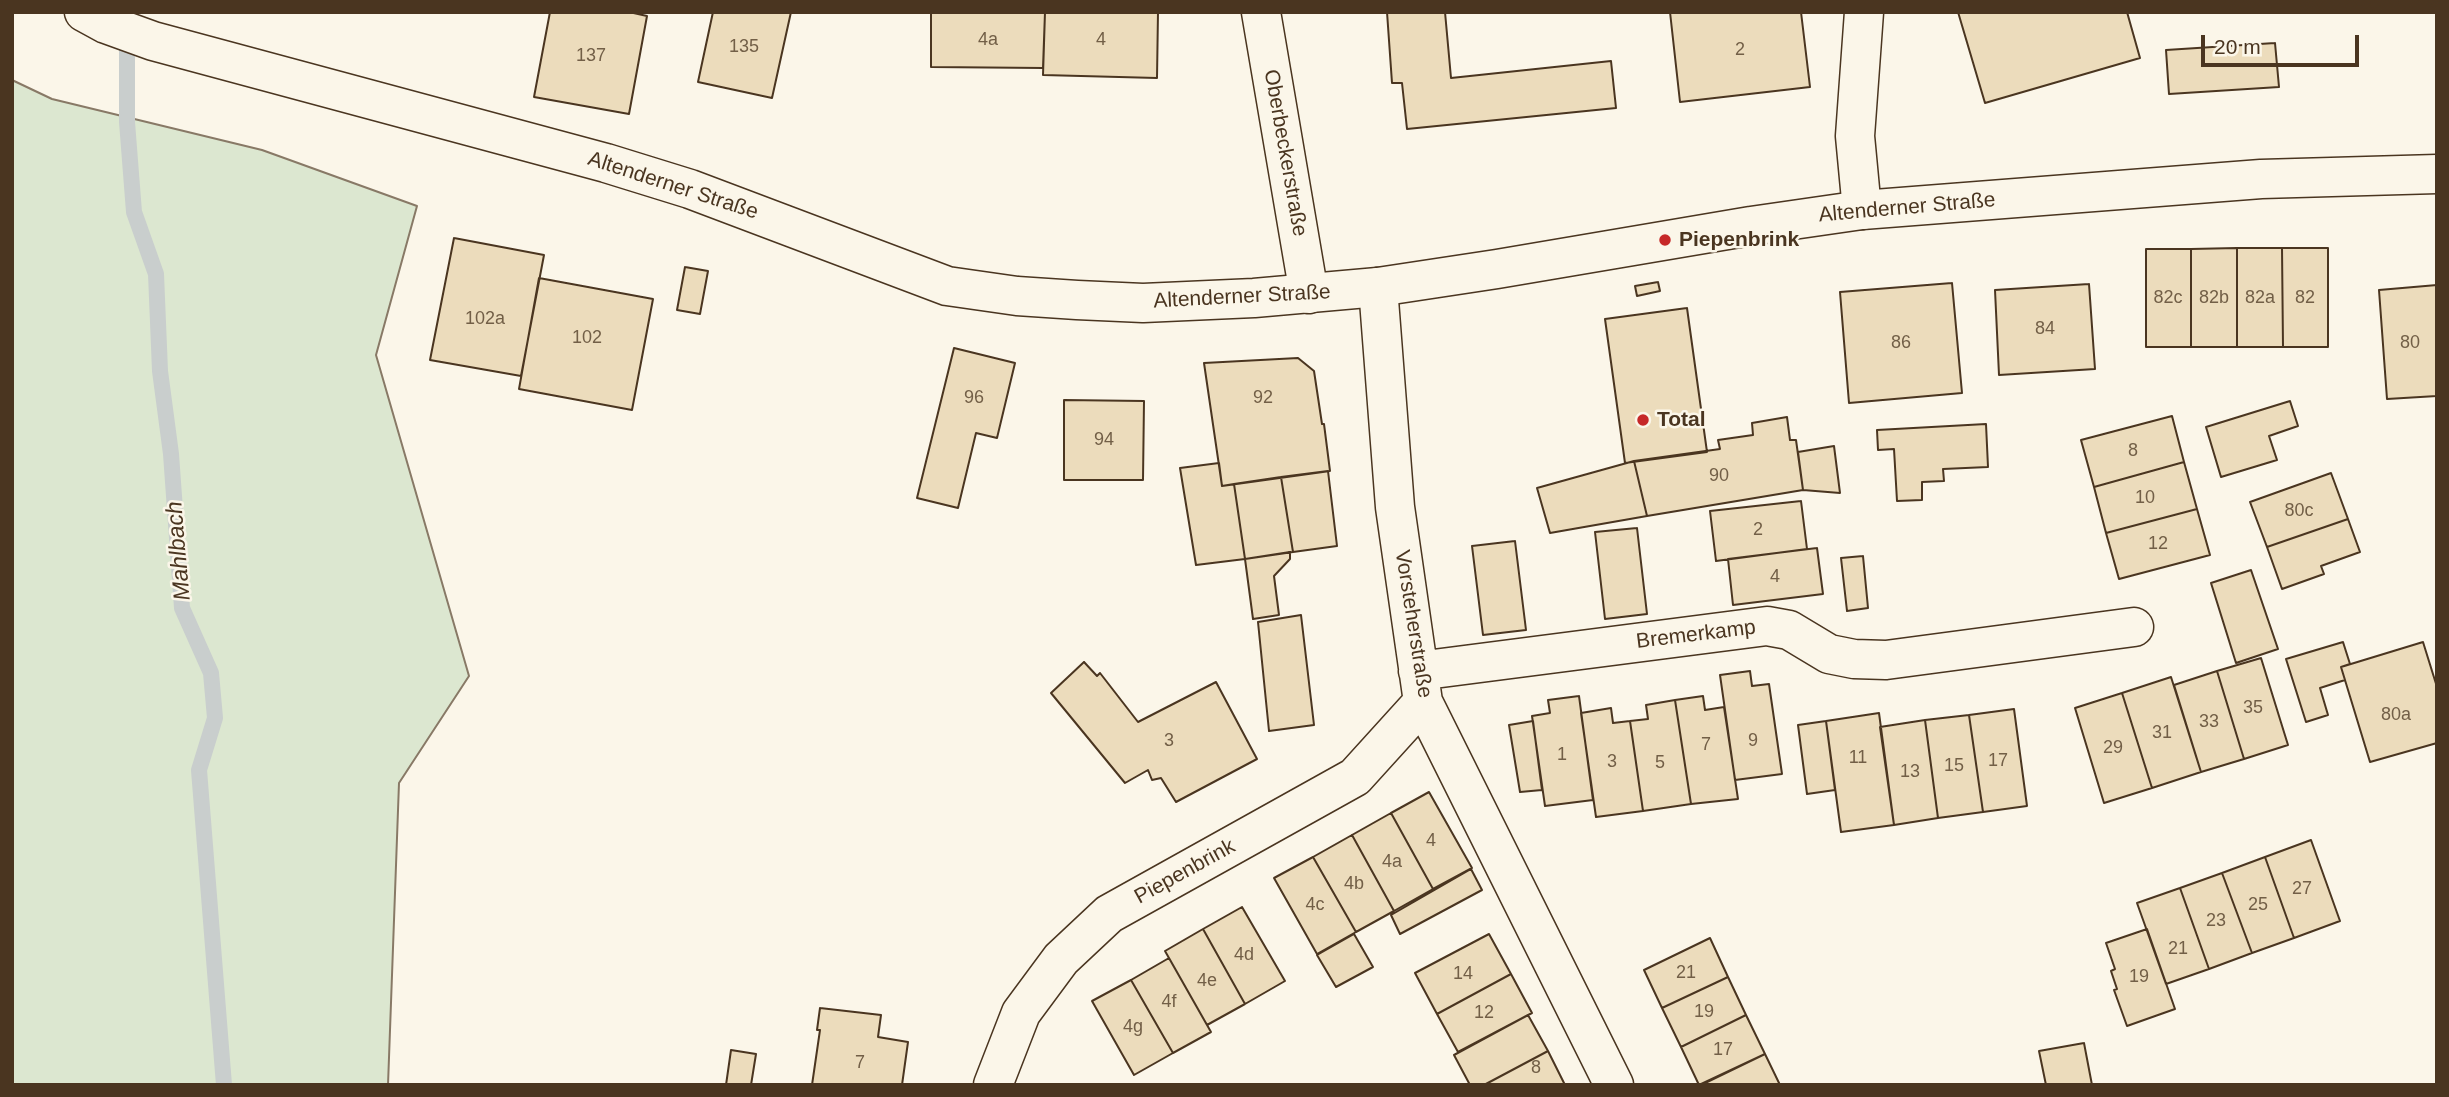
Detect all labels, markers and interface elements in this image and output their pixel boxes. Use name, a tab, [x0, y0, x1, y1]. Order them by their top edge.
scale bar	[2204, 21, 2362, 65]
house number: 4a	[978, 29, 998, 51]
house number: 4	[1096, 29, 1106, 51]
text: 20 m	[2214, 35, 2261, 58]
house number: 135	[729, 36, 759, 58]
house number: 2	[1735, 39, 1745, 61]
house number: 137	[576, 45, 606, 67]
street label: Oberbeckerstraße	[1258, 67, 1312, 239]
street label: Altenderner Straße	[585, 147, 761, 225]
street label: Altenderner Straße	[1818, 188, 1996, 228]
place label: Piepenbrink	[1679, 227, 1799, 253]
marker: Piepenbrink	[1657, 232, 1673, 248]
street label: Altenderner Straße	[1153, 280, 1331, 314]
house number: 82c	[2153, 287, 2183, 309]
house number: 82b	[2199, 287, 2229, 309]
house number: 82a	[2245, 287, 2275, 309]
house number: 82	[2295, 287, 2315, 309]
house number: 102a	[465, 308, 505, 330]
house number: 84	[2035, 318, 2055, 340]
house number: 102	[572, 327, 602, 349]
house number: 86	[1891, 332, 1911, 354]
house number: 80	[2400, 332, 2420, 354]
house number: 96	[964, 387, 984, 409]
house number: 92	[1253, 387, 1273, 409]
place label: Total	[1657, 407, 1706, 433]
marker: Total	[1635, 412, 1651, 428]
house number: 94	[1094, 429, 1114, 451]
house number: 8	[2128, 440, 2138, 462]
house number: 90	[1709, 465, 1729, 487]
house number: 10	[2135, 487, 2155, 509]
water label: Mahlbach	[161, 500, 197, 602]
house number: 80c	[2284, 500, 2314, 522]
house number: 2	[1753, 519, 1763, 541]
house number: 12	[2148, 533, 2168, 555]
street label: Vorsteherstraße	[1389, 548, 1437, 700]
house number: 4	[1770, 566, 1780, 588]
street label: Bremerkamp	[1635, 615, 1757, 655]
house number: 35	[2243, 697, 2263, 719]
house number: 80a	[2381, 704, 2411, 726]
house number: 33	[2199, 711, 2219, 733]
house number: 31	[2152, 722, 2172, 744]
house number: 3	[1164, 730, 1174, 752]
house number: 9	[1748, 730, 1758, 752]
house number: 7	[1701, 734, 1711, 756]
house number: 29	[2103, 737, 2123, 759]
house number: 1	[1557, 744, 1567, 766]
house number: 11	[1849, 747, 1867, 769]
house number: 17	[1988, 750, 2008, 772]
house number: 3	[1607, 751, 1617, 773]
house number: 5	[1655, 752, 1665, 774]
house number: 15	[1944, 755, 1964, 777]
house number: 13	[1900, 761, 1920, 783]
house number: 4	[1426, 830, 1436, 852]
street label: Piepenbrink	[1130, 834, 1240, 910]
house number: 4a	[1382, 851, 1402, 873]
house number: 4b	[1344, 873, 1364, 895]
house number: 27	[2292, 878, 2312, 900]
house number: 4c	[1305, 894, 1325, 916]
house number: 25	[2248, 894, 2268, 916]
house number: 23	[2206, 910, 2226, 932]
house number: 21	[2168, 938, 2188, 960]
house number: 4d	[1234, 944, 1254, 966]
house number: 21	[1676, 962, 1696, 984]
house number: 14	[1453, 963, 1473, 985]
house number: 19	[2129, 966, 2149, 988]
house number: 4e	[1197, 970, 1217, 992]
house number: 4f	[1161, 991, 1177, 1013]
house number: 19	[1694, 1001, 1714, 1023]
house number: 12	[1474, 1002, 1494, 1024]
house number: 4g	[1123, 1016, 1143, 1038]
house number: 17	[1713, 1039, 1733, 1061]
house number: 7	[855, 1052, 865, 1074]
house number: 8	[1531, 1057, 1541, 1079]

